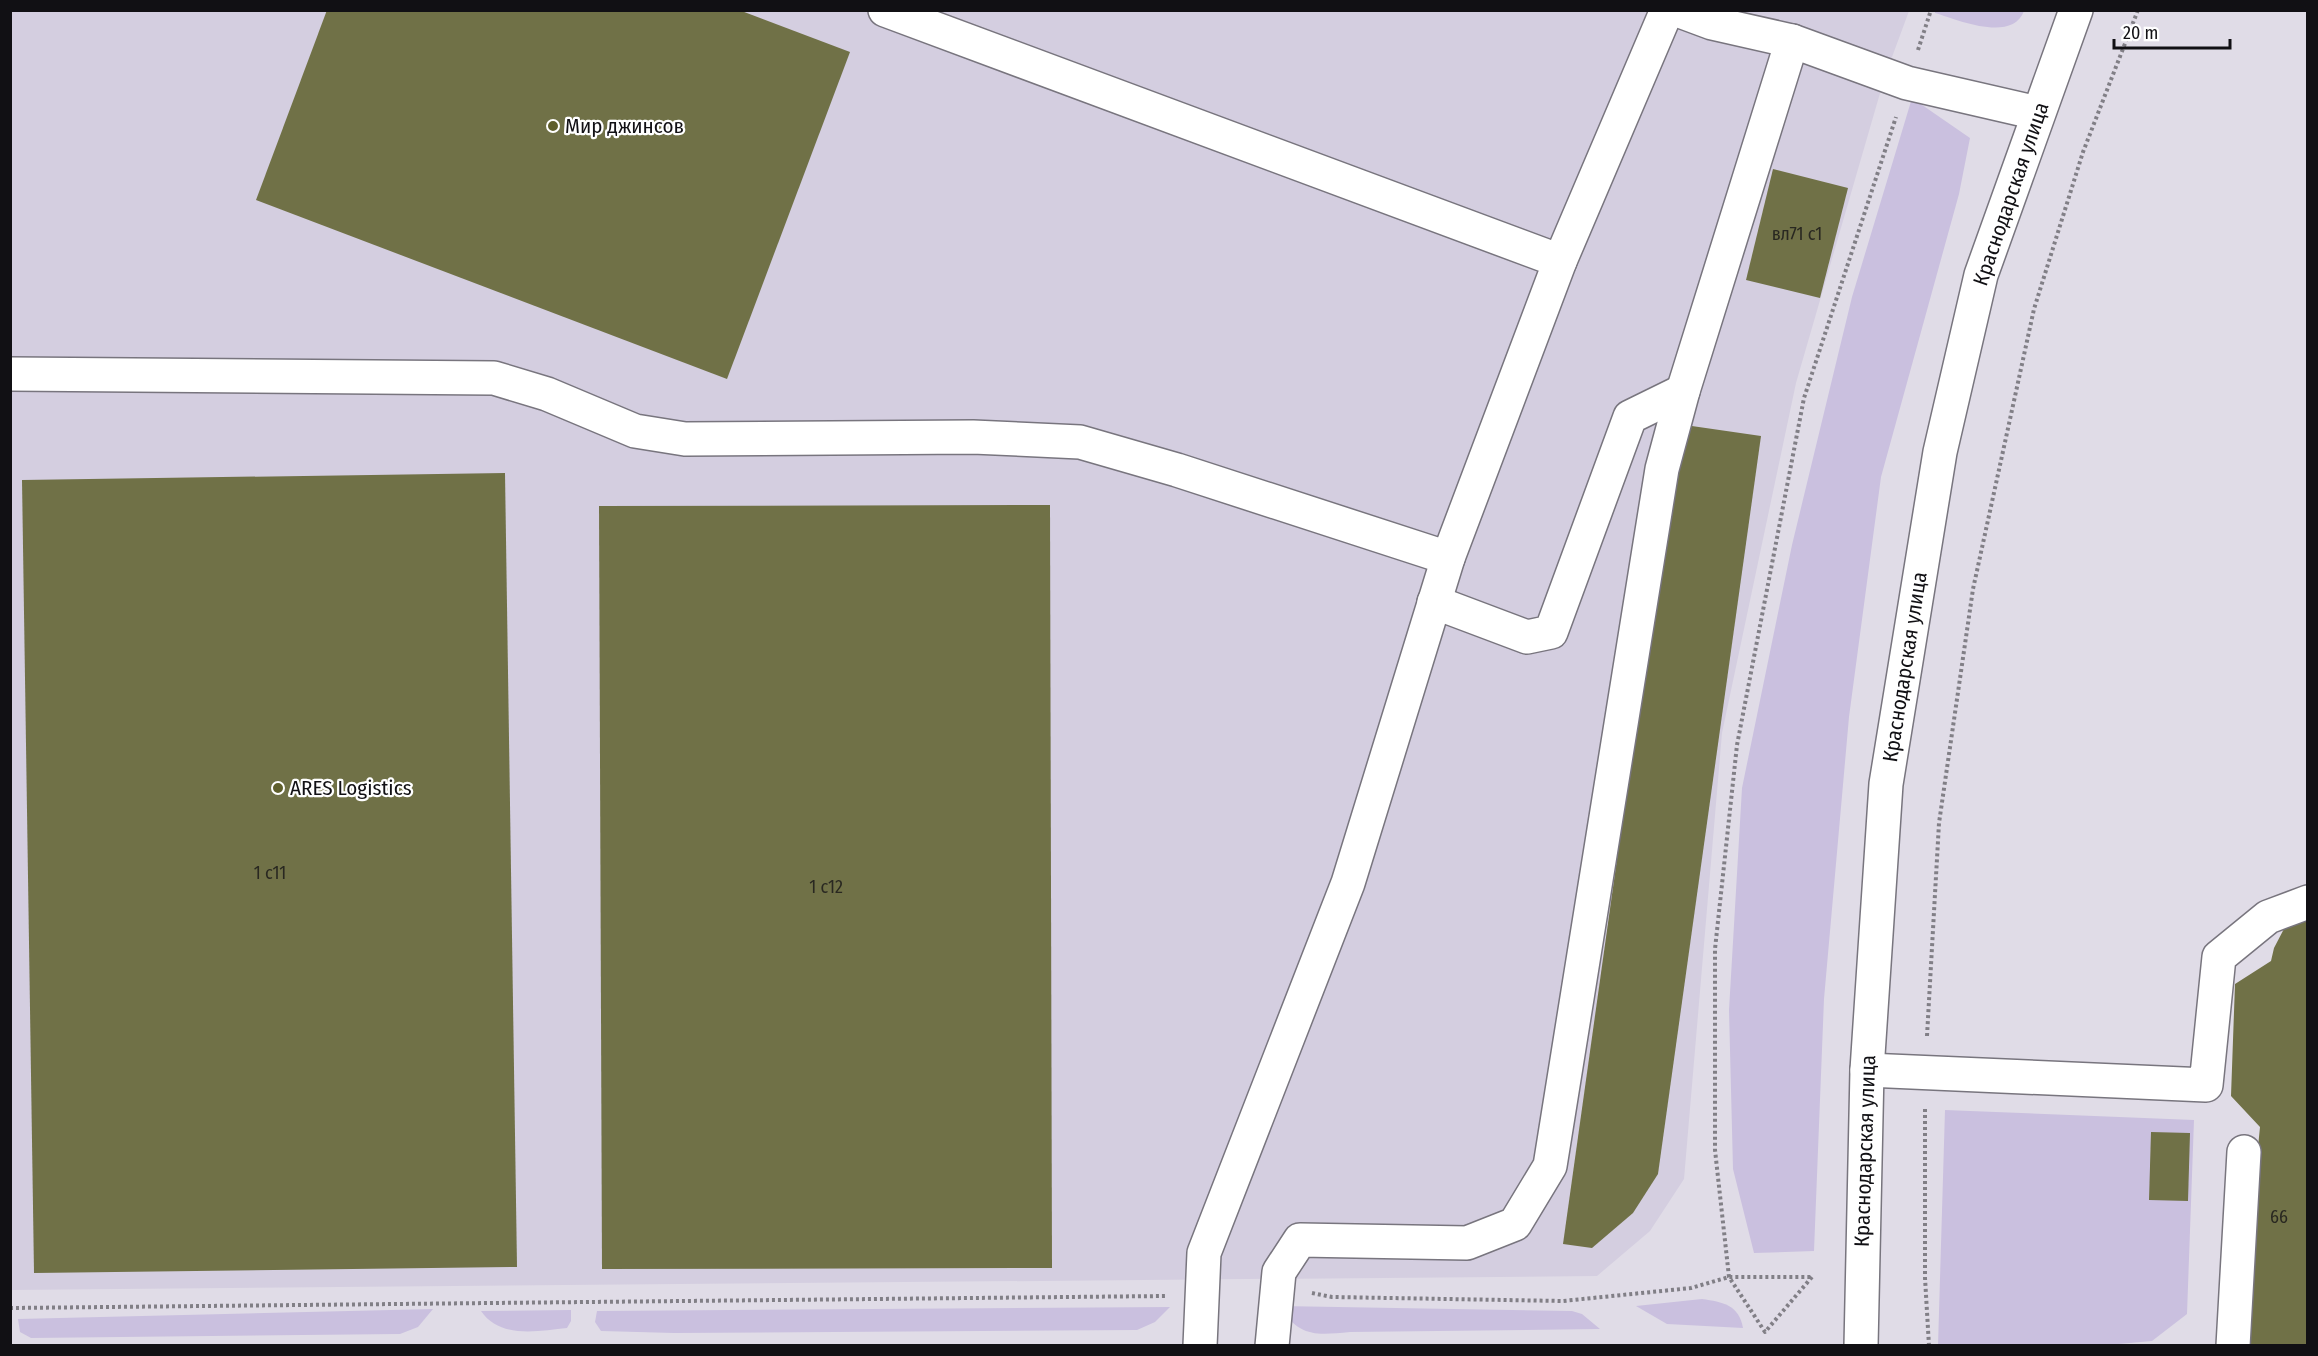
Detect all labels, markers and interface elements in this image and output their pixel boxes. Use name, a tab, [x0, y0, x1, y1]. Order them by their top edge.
scale bar	[2114, 12, 2230, 50]
text: 20 m	[2123, 22, 2158, 44]
street label: Краснодарская улица	[1967, 99, 2055, 289]
place label: Мир джинсов	[565, 113, 684, 139]
marker: Мир джинсов	[546, 119, 560, 133]
house number: вл71 с1	[1772, 223, 1822, 245]
street label: Краснодарская улица	[1877, 570, 1933, 764]
place label: ARES Logistics	[290, 775, 412, 801]
marker: ARES Logistics	[271, 781, 285, 795]
house number: 1 с11	[254, 862, 286, 884]
house number: 1 с12	[809, 876, 843, 898]
street label: Краснодарская улица	[1849, 1054, 1881, 1248]
house number: 66	[2270, 1206, 2288, 1228]

